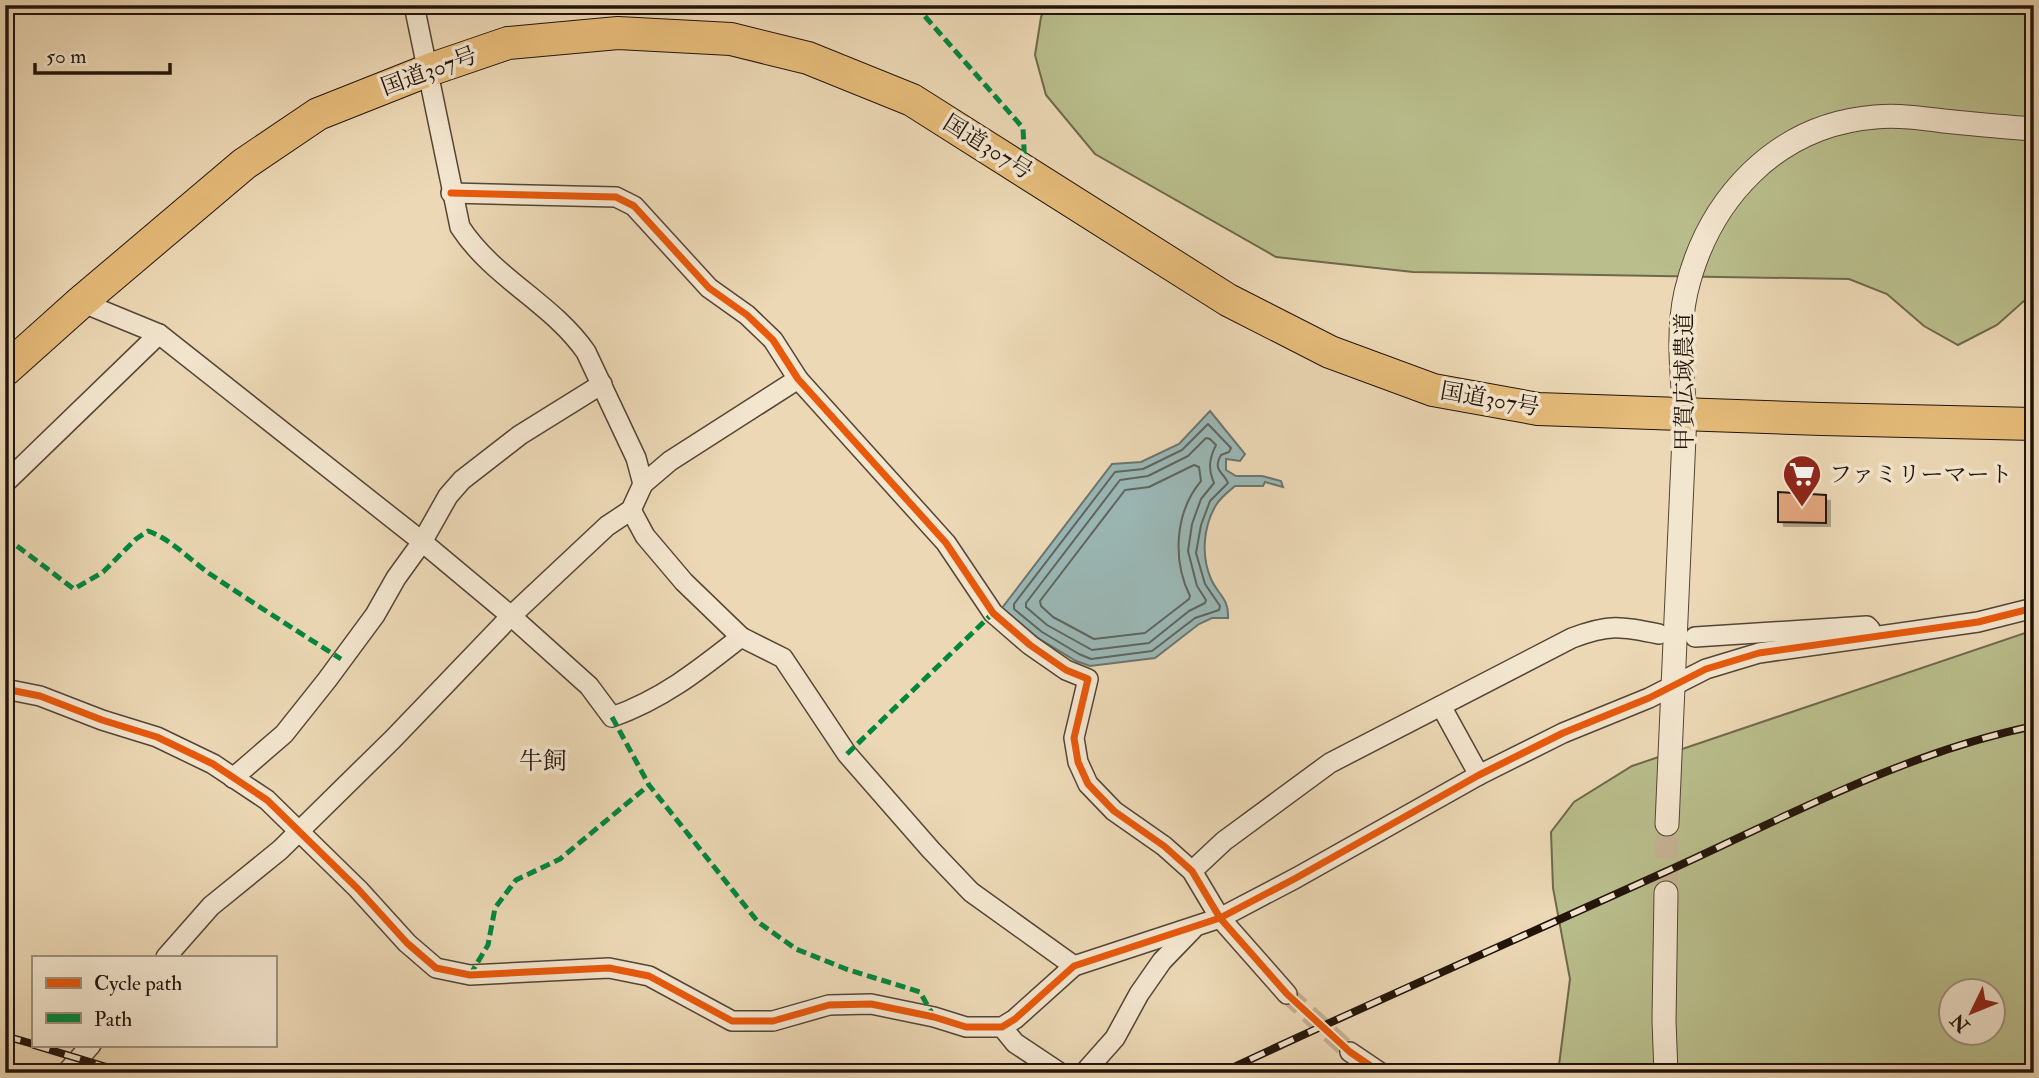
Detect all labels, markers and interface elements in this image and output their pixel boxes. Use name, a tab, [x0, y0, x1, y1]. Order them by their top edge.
scale bar	[35, 32, 170, 76]
street label: 国道307号	[377, 40, 481, 102]
text: 50 m	[46, 43, 87, 70]
street label: 国道307号	[938, 108, 1038, 186]
street label: 甲賀広域農道	[1670, 313, 1699, 451]
street label: 国道307号	[1438, 376, 1542, 422]
supermarket icon: ファミリーマート	[1781, 453, 1823, 508]
place label: ファミリーマート	[1829, 460, 2013, 489]
district label: 牛飼	[519, 746, 567, 777]
legend	[32, 956, 276, 1046]
text: Cycle path	[94, 970, 182, 997]
north arrow	[1938, 976, 2008, 1046]
text: Path	[94, 1006, 132, 1033]
text: N	[1945, 1008, 1976, 1038]

